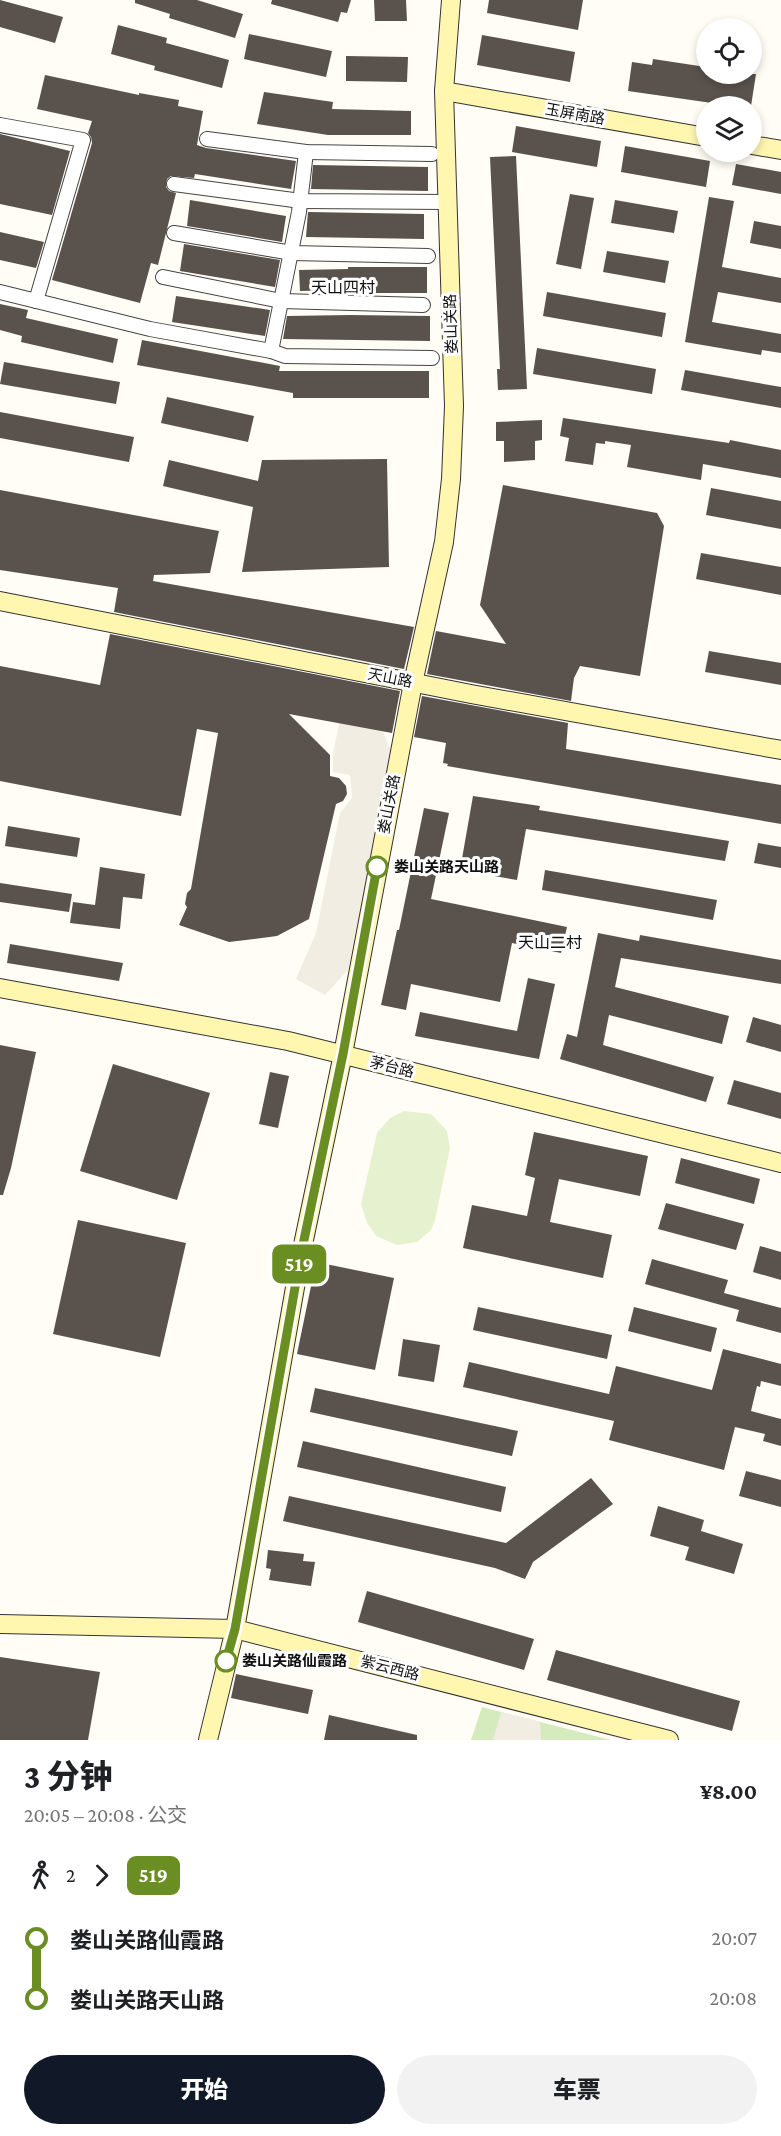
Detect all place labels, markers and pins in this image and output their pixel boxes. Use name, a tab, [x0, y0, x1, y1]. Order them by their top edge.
marker: 娄山关路天山路	[366, 856, 388, 878]
place label: 娄山关路天山路	[394, 859, 499, 875]
marker: 娄山关路仙霞路	[215, 1650, 237, 1672]
place label: 娄山关路仙霞路	[242, 1652, 347, 1669]

